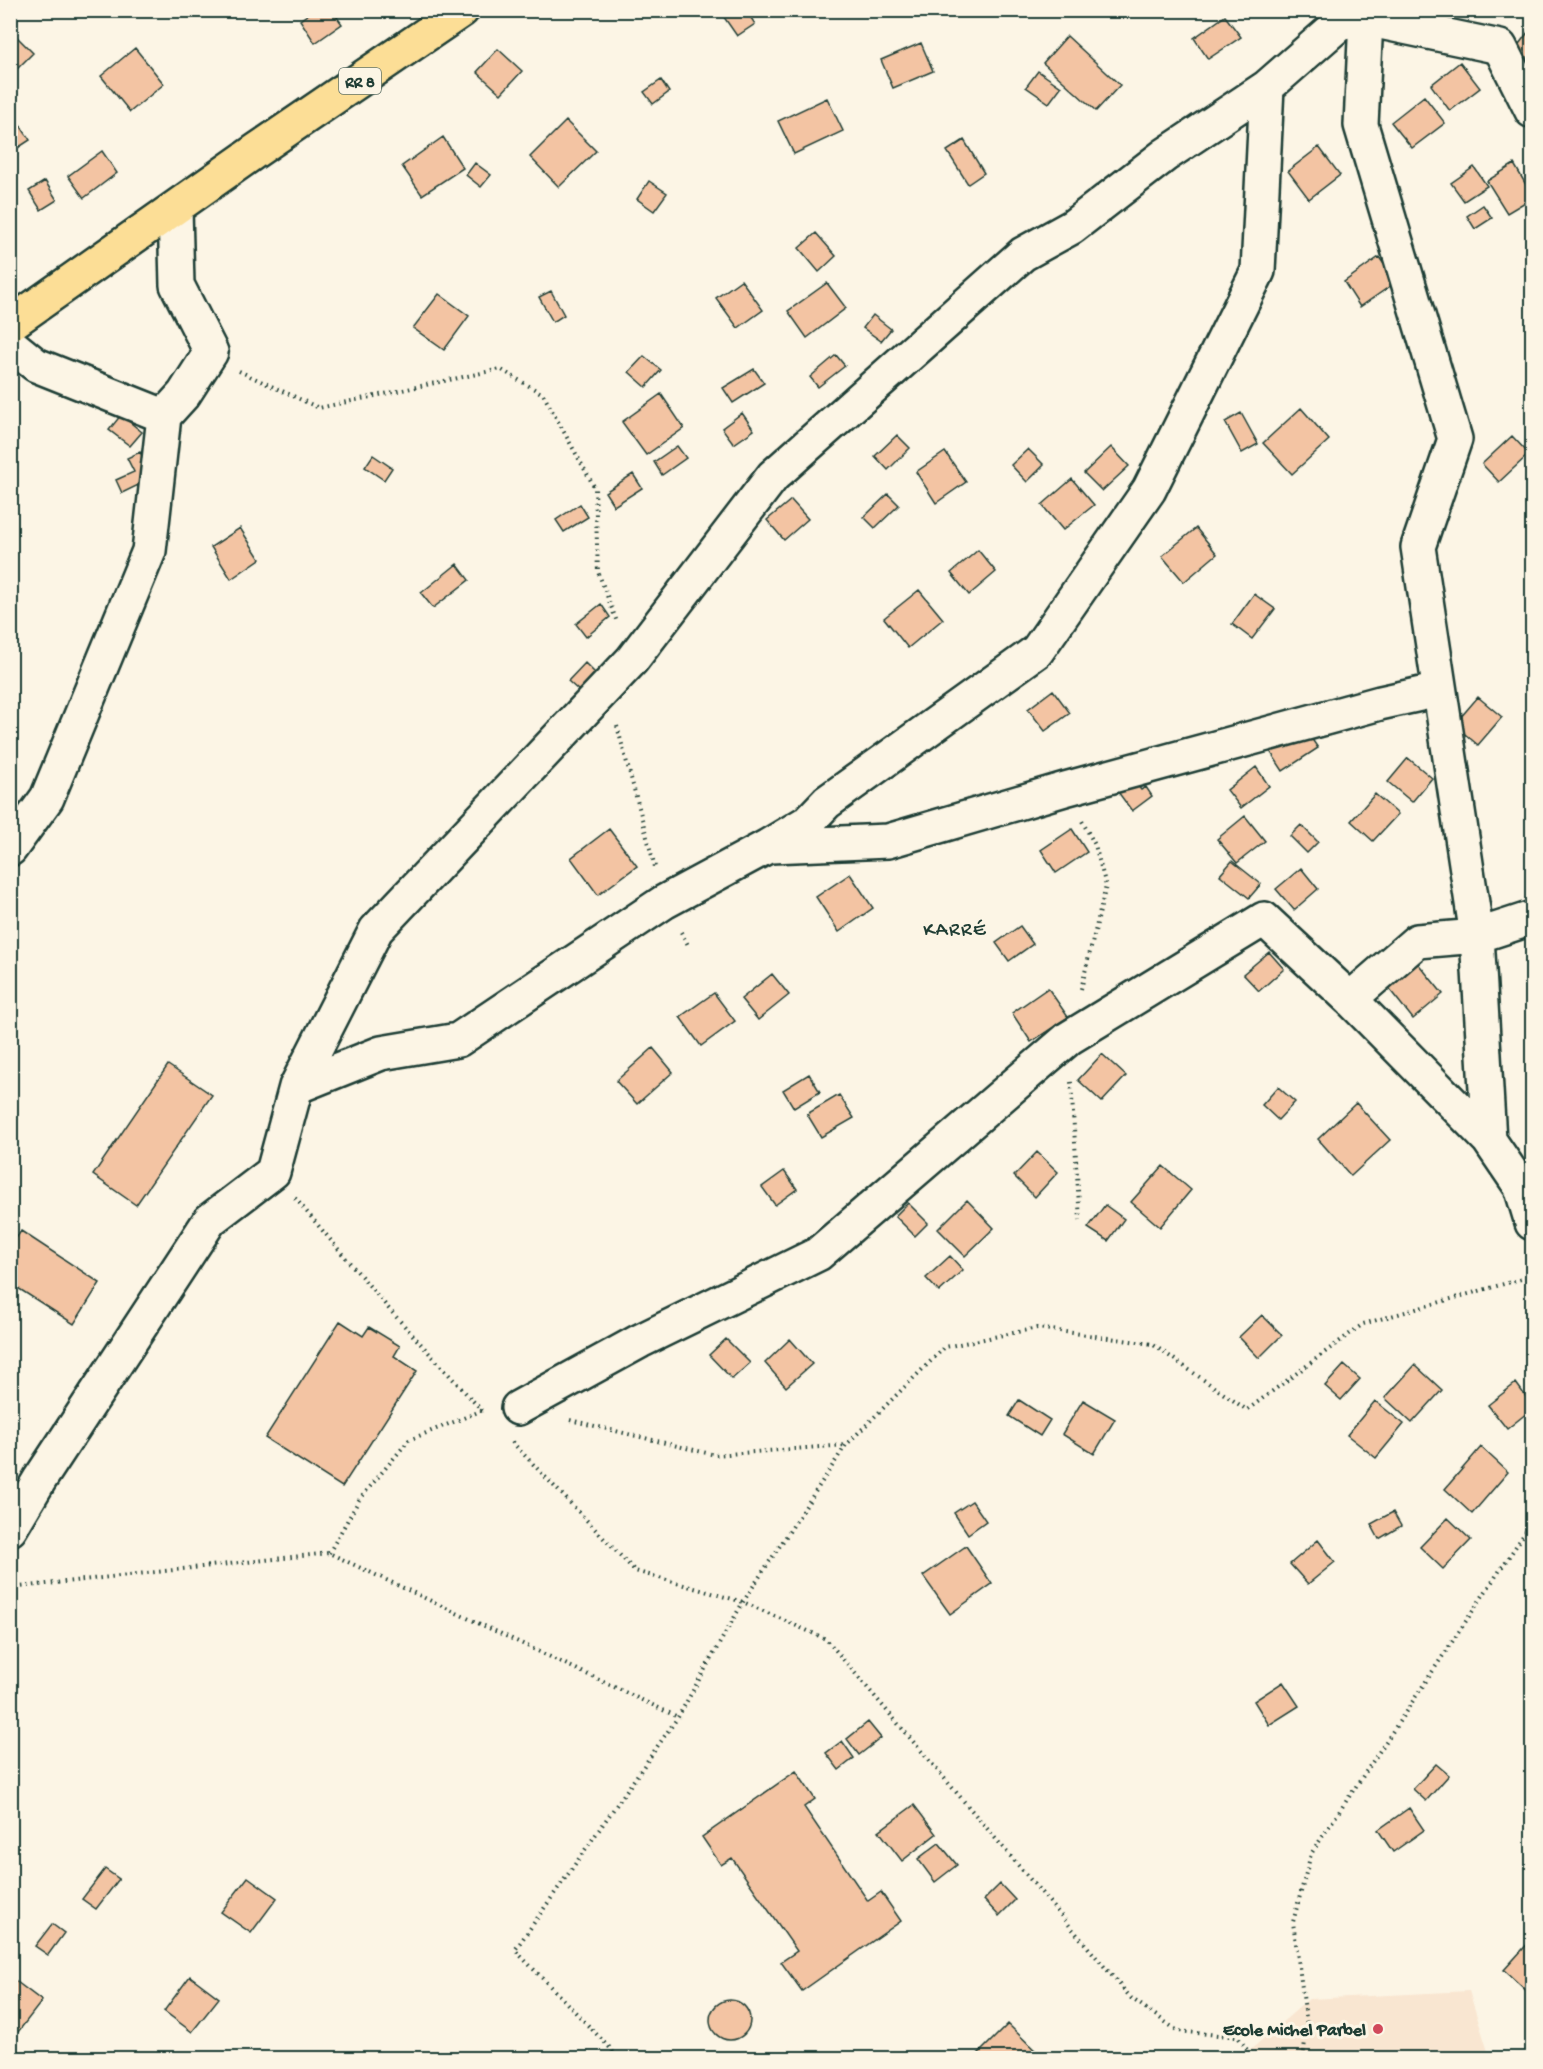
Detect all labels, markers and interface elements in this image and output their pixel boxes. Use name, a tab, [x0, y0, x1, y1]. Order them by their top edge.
road number: RR 8	[339, 68, 381, 94]
district label: KARRÉ	[923, 919, 987, 943]
place label: Ecole Michel Parbel	[1223, 2021, 1366, 2042]
marker: Ecole Michel Parbel	[1371, 2022, 1385, 2036]

